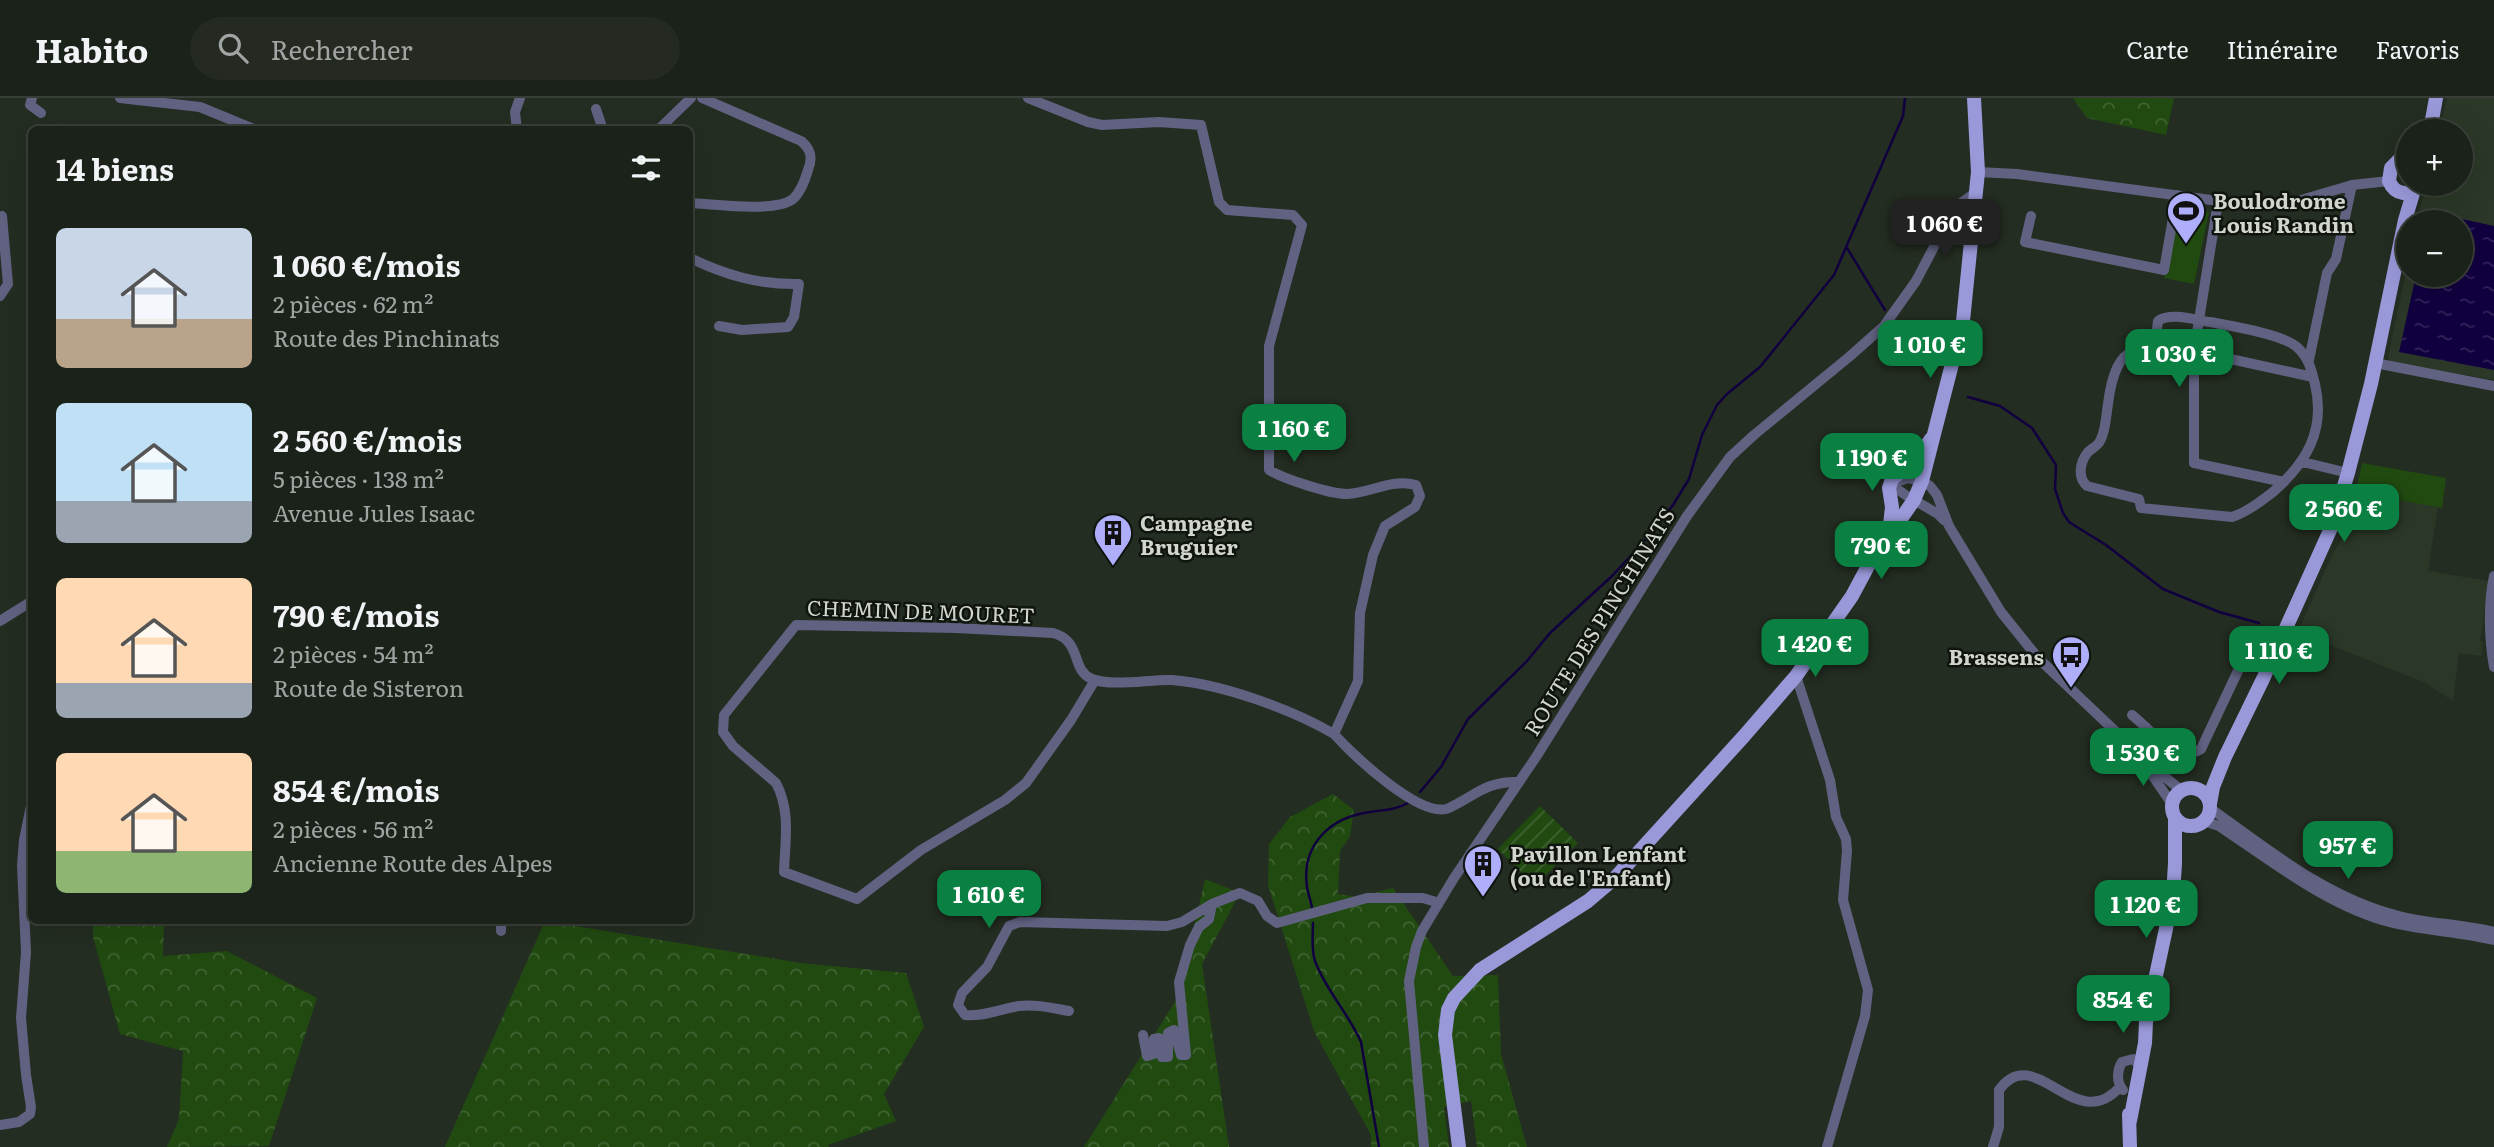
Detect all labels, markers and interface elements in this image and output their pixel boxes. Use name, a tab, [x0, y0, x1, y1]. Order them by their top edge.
search box	[190, 17, 680, 80]
text: Habito	[35, 24, 148, 73]
icon: search	[214, 29, 252, 67]
text: Rechercher	[270, 29, 413, 68]
text: Carte	[2126, 31, 2189, 66]
text: Itinéraire	[2227, 31, 2338, 66]
text: Favoris	[2376, 31, 2459, 66]
map controls	[2396, 119, 2473, 287]
button: +	[2396, 119, 2473, 196]
text: 14 biens	[56, 146, 174, 190]
icon: filters	[627, 149, 665, 187]
place label: Boulodrome Louis Randin	[2213, 184, 2354, 239]
sports icon: Boulodrome Louis Randin	[2165, 190, 2207, 245]
pin: 1 060 €	[1880, 200, 2010, 259]
text: 1 060 €	[1907, 205, 1983, 239]
button: −	[2396, 210, 2473, 287]
text: 1 060 €/mois	[273, 242, 460, 286]
icon: home	[112, 256, 196, 340]
text: 2 pièces · 62 m²	[273, 286, 433, 320]
text: Route des Pinchinats	[273, 320, 499, 354]
pin: 1 010 €	[1865, 320, 1995, 380]
text: 1 010 €	[1894, 326, 1966, 360]
pin: 1 030 €	[2114, 330, 2244, 389]
text: 1 030 €	[2141, 335, 2217, 369]
pin: 1 160 €	[1229, 404, 1359, 464]
text: 1 160 €	[1258, 410, 1330, 444]
text: 2 560 €/mois	[273, 417, 462, 461]
icon: home	[112, 431, 196, 515]
pin: 1 190 €	[1807, 434, 1937, 493]
text: 1 190 €	[1836, 439, 1908, 473]
text: 5 pièces · 138 m²	[273, 461, 444, 495]
pin: 2 560 €	[2279, 484, 2409, 544]
text: 2 560 €	[2305, 490, 2383, 524]
text: Avenue Jules Isaac	[273, 495, 475, 529]
street label: ROUTE DES PINCHINATS	[1515, 501, 1681, 741]
place label: Campagne Bruguier	[1140, 506, 1253, 561]
building icon: Campagne Bruguier	[1092, 512, 1134, 567]
pin: 790 €	[1832, 522, 1930, 581]
text: 790 €	[1851, 527, 1911, 561]
street label: CHEMIN DE MOURET	[807, 591, 1035, 629]
text: 790 €/mois	[273, 592, 440, 636]
icon: home	[112, 606, 196, 690]
pin: 1 420 €	[1750, 620, 1880, 679]
text: 1 420 €	[1777, 625, 1853, 659]
pin: 1 110 €	[2214, 626, 2344, 686]
text: 1 110 €	[2245, 632, 2313, 666]
bus stop icon: Brassens	[2050, 634, 2092, 689]
text: 2 pièces · 54 m²	[273, 636, 434, 670]
place label: Brassens	[1949, 640, 2044, 671]
text: Route de Sisteron	[273, 670, 464, 704]
pin: 1 530 €	[2078, 728, 2208, 788]
text: 1 530 €	[2106, 734, 2180, 768]
text: 854 €/mois	[273, 767, 440, 811]
icon: home	[112, 781, 196, 865]
text: 2 pièces · 56 m²	[273, 811, 433, 845]
pin: 957 €	[2299, 822, 2397, 881]
text: 957 €	[2319, 827, 2377, 861]
place label: Pavillon Lenfant (ou de l'Enfant)	[1510, 837, 1687, 892]
building icon: Pavillon Lenfant (ou de l'Enfant)	[1462, 843, 1504, 898]
text: Ancienne Route des Alpes	[273, 845, 552, 879]
pin: 1 610 €	[924, 870, 1054, 930]
text: 1 610 €	[953, 876, 1025, 910]
pin: 1 120 €	[2081, 880, 2211, 940]
text: 1 120 €	[2111, 886, 2181, 920]
pin: 854 €	[2074, 976, 2172, 1035]
text: 854 €	[2093, 981, 2153, 1015]

